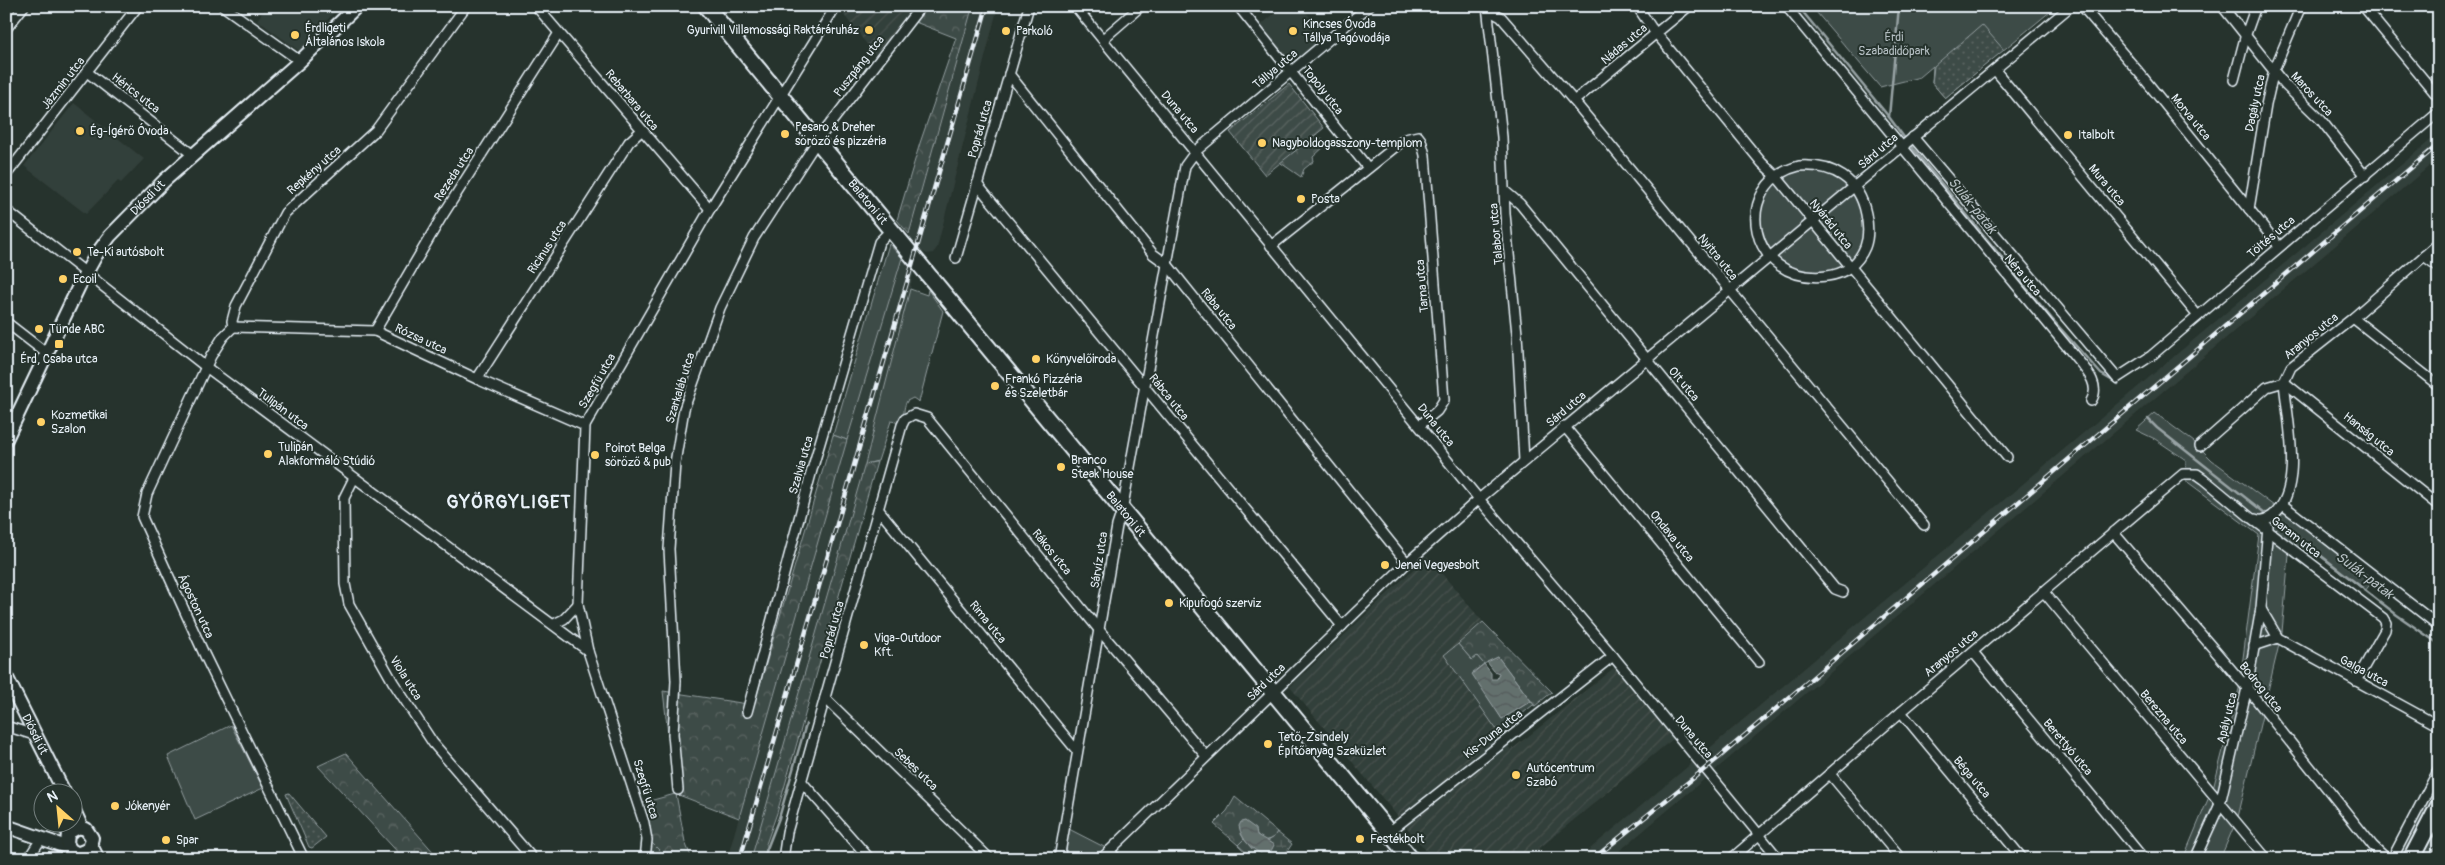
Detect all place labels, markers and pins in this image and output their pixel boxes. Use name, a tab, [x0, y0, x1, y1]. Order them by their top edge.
place label: Kincses Óvoda Tállya Tagóvodája	[1303, 16, 1391, 46]
place label: Érdligeti Általános Iskola	[305, 20, 385, 50]
place label: Gyurivill Villamossági Raktáráruház	[687, 23, 859, 38]
marker: Gyurivill Villamossági Raktáráruház	[863, 24, 875, 36]
place label: Parkoló	[1016, 24, 1053, 39]
marker: Parkoló	[1000, 25, 1012, 37]
marker: Kincses Óvoda Tállya Tagóvodája	[1287, 25, 1299, 37]
marker: Érdligeti Általános Iskola	[289, 29, 301, 41]
place label: Pesaro & Dreher söröző és pizzéria	[795, 120, 887, 149]
place label: Ég-Ígérő Óvoda	[90, 123, 169, 139]
marker: Ég-Ígérő Óvoda	[74, 125, 86, 137]
marker: Pesaro & Dreher söröző és pizzéria	[779, 128, 791, 140]
place label: Italbolt	[2078, 128, 2115, 143]
marker: Italbolt	[2062, 129, 2074, 141]
place label: Nagyboldogasszony-templom	[1272, 136, 1423, 151]
marker: Nagyboldogasszony-templom	[1256, 137, 1268, 149]
place label: Posta	[1311, 192, 1340, 207]
marker: Posta	[1295, 193, 1307, 205]
place label: Te-Ki autósbolt	[87, 245, 164, 260]
marker: Te-Ki autósbolt	[71, 246, 83, 258]
place label: Ecoil	[73, 272, 97, 287]
marker: Ecoil	[57, 273, 69, 285]
place label: Tünde ABC	[49, 322, 105, 337]
marker: Tünde ABC	[33, 323, 45, 335]
marker: Érd, Csaba utca	[53, 338, 65, 350]
place label: Érd, Csaba utca	[20, 351, 98, 367]
place label: Könyvelőiroda	[1046, 352, 1117, 367]
marker: Könyvelőiroda	[1030, 353, 1042, 365]
place label: Frankó Pizzéria és Szeletbár	[1005, 372, 1083, 401]
marker: Frankó Pizzéria és Szeletbár	[989, 380, 1001, 392]
place label: Kozmetikai Szalon	[51, 408, 107, 437]
marker: Kozmetikai Szalon	[35, 416, 47, 428]
place label: Tulipán Alakformáló Stúdió	[278, 440, 375, 469]
place label: Poirot Belga söröző & pub	[605, 441, 671, 470]
marker: Tulipán Alakformáló Stúdió	[262, 448, 274, 460]
marker: Poirot Belga söröző & pub	[589, 449, 601, 461]
place label: Branco Steak House	[1071, 453, 1133, 482]
marker: Branco Steak House	[1055, 461, 1067, 473]
place label: Jenei Vegyesbolt	[1395, 558, 1480, 573]
marker: Jenei Vegyesbolt	[1379, 559, 1391, 571]
place label: Kipufogó szerviz	[1179, 596, 1261, 611]
marker: Kipufogó szerviz	[1163, 597, 1175, 609]
place label: Viga-Outdoor Kft.	[874, 631, 942, 660]
marker: Viga-Outdoor Kft.	[858, 639, 870, 651]
place label: Tető-Zsindely Építőanyag Szaküzlet	[1278, 730, 1386, 759]
marker: Tető-Zsindely Építőanyag Szaküzlet	[1262, 738, 1274, 750]
place label: Autócentrum Szabó	[1526, 761, 1595, 790]
marker: Autócentrum Szabó	[1510, 769, 1522, 781]
place label: Jókenyér	[125, 799, 171, 814]
marker: Jókenyér	[109, 800, 121, 812]
place label: Festékbolt	[1370, 832, 1425, 847]
place label: Spar	[176, 833, 199, 848]
marker: Festékbolt	[1354, 833, 1366, 845]
marker: Spar	[160, 834, 172, 846]

